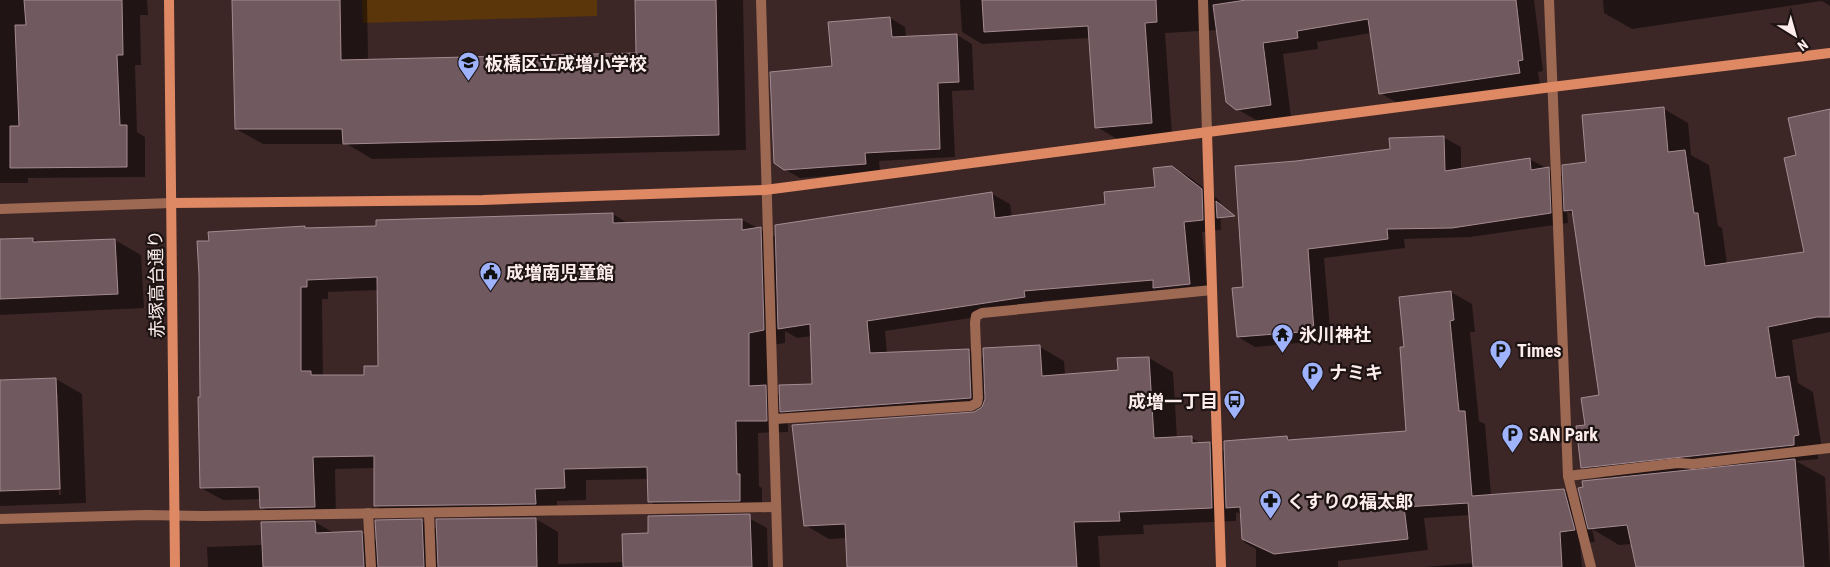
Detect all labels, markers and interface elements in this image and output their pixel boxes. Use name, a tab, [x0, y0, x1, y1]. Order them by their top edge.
north arrow	[1770, 10, 1820, 60]
text: N	[1795, 36, 1811, 54]
school or university icon: 板橋区立成増小学校	[457, 51, 481, 82]
place label: 板橋区立成増小学校	[485, 53, 647, 74]
street label: 赤塚高台通り	[145, 230, 167, 338]
public building icon: 成増南児童館	[478, 260, 502, 291]
place label: 成増南児童館	[506, 262, 614, 283]
temple icon: 氷川神社	[1271, 322, 1295, 353]
place label: 氷川神社	[1299, 324, 1371, 345]
parking icon: Times	[1489, 338, 1513, 369]
place label: Times	[1517, 340, 1561, 361]
parking icon: ナミキ	[1301, 360, 1325, 391]
place label: ナミキ	[1329, 362, 1383, 383]
bus stop icon: 成増一丁目	[1222, 389, 1246, 420]
place label: 成増一丁目	[1128, 391, 1218, 412]
parking icon: SAN Park	[1501, 422, 1525, 453]
place label: SAN Park	[1529, 424, 1598, 445]
pharmacy icon: くすりの福太郎	[1259, 489, 1283, 520]
place label: くすりの福太郎	[1287, 491, 1413, 512]

